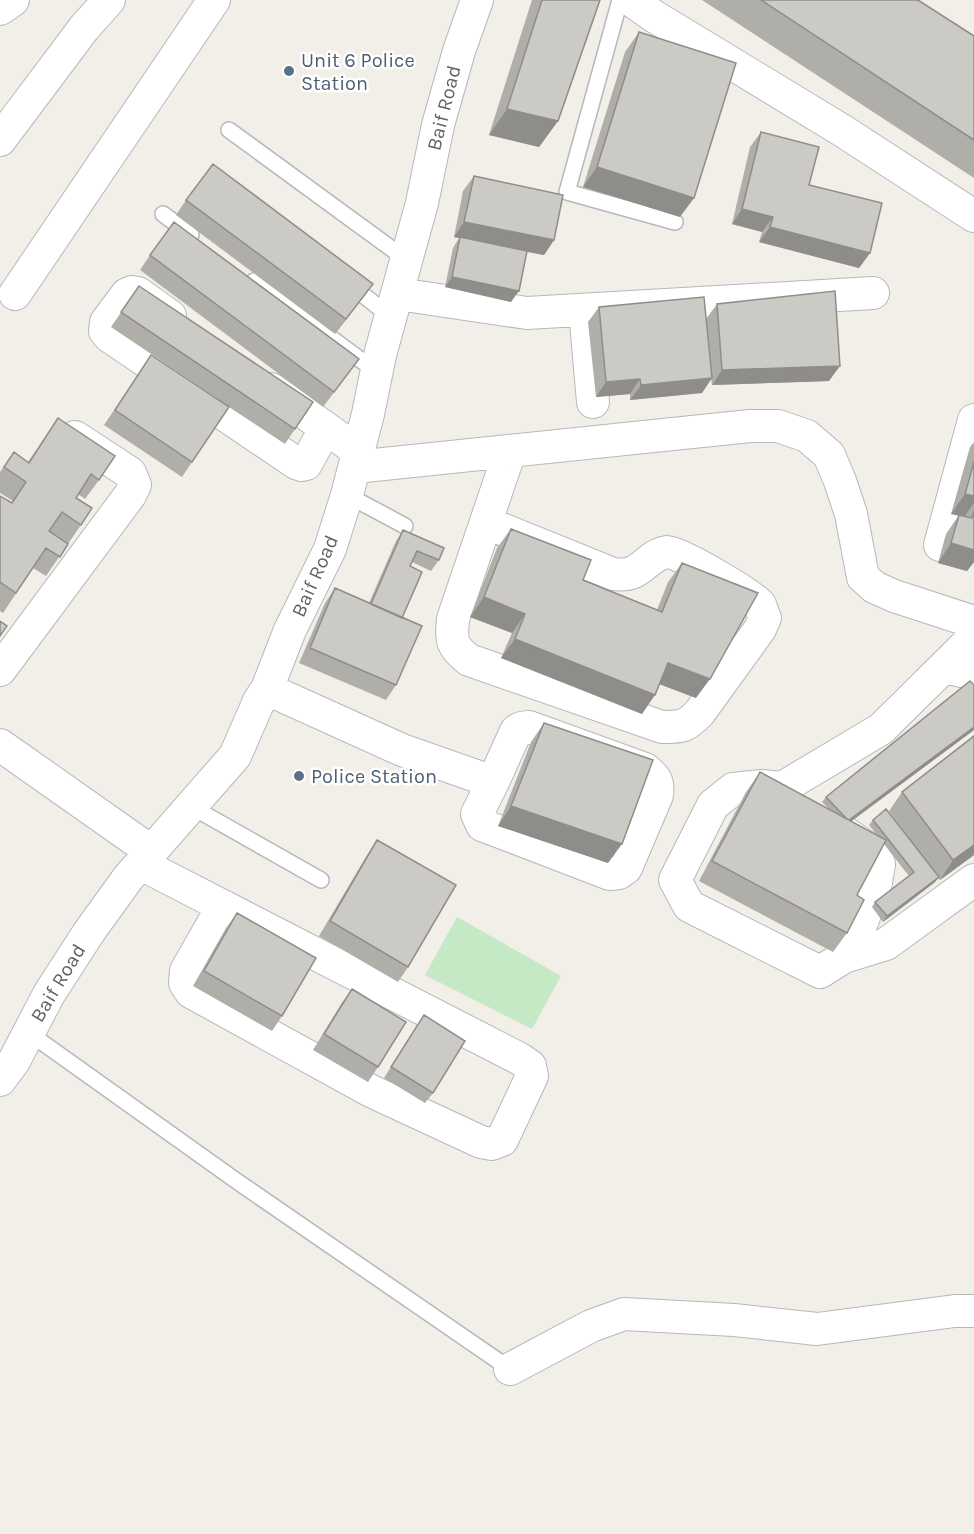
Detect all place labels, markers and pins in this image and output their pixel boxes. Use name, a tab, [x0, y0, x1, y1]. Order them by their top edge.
place label: Unit 6 Police Station	[301, 49, 415, 95]
marker: Unit 6 Police Station	[282, 64, 296, 78]
place label: Police Station	[311, 765, 437, 788]
marker: Police Station	[292, 769, 306, 783]

